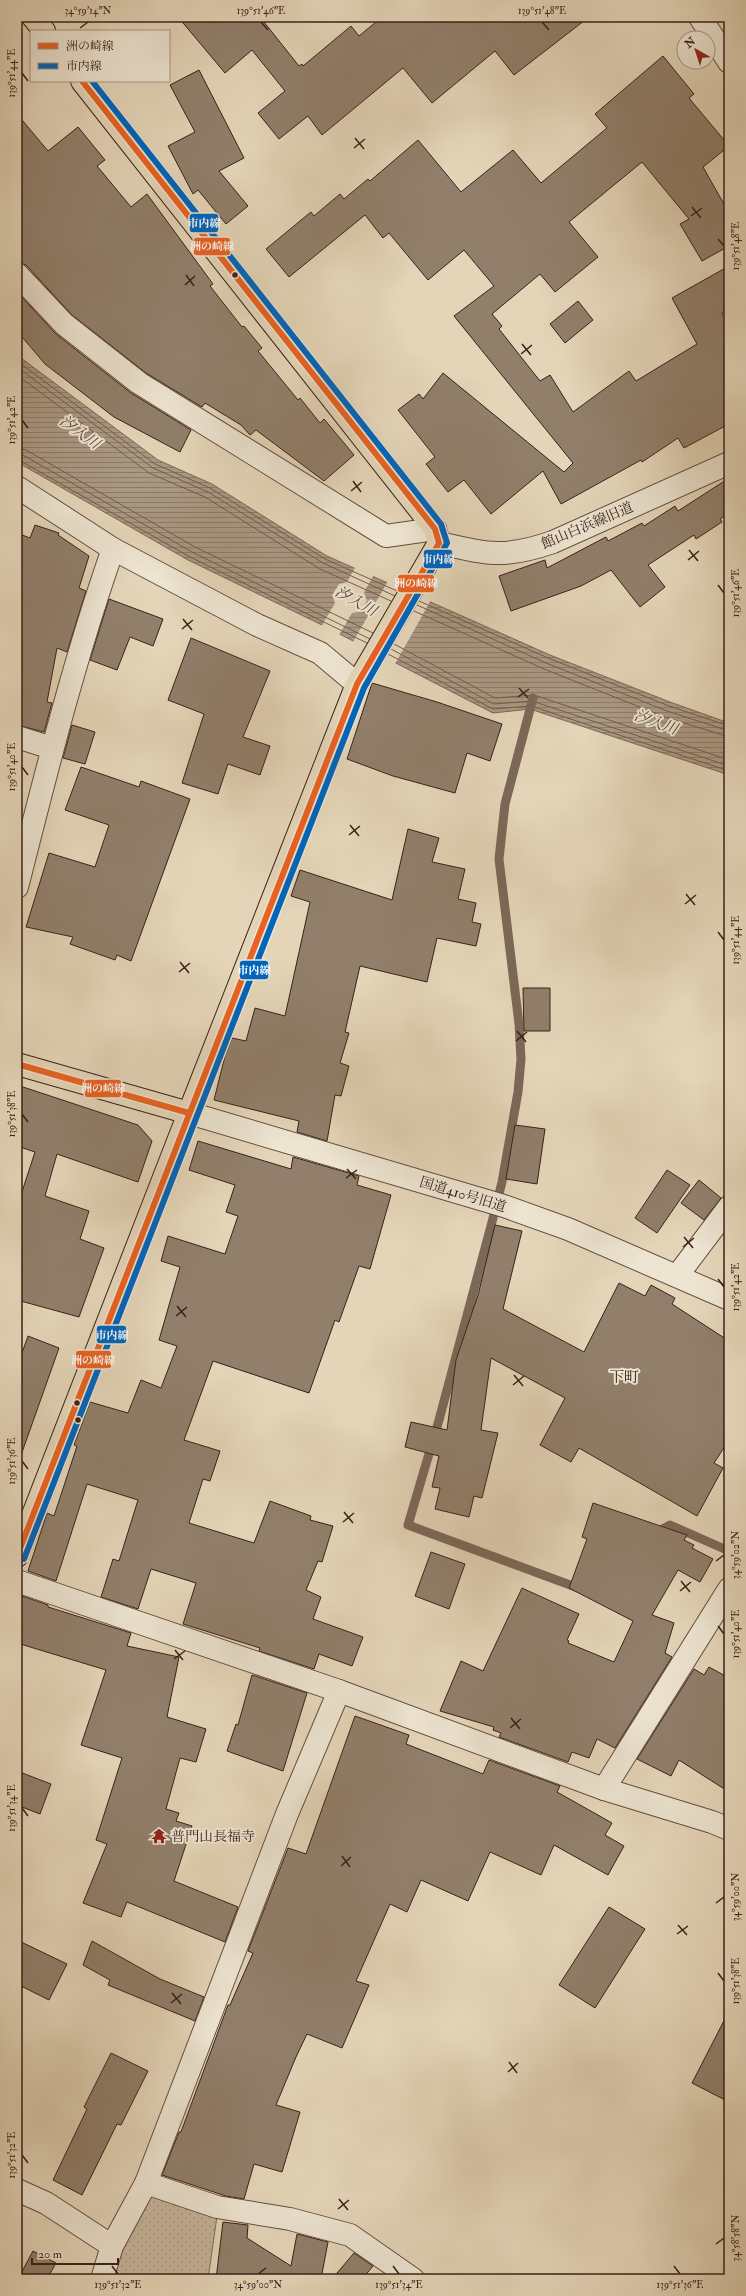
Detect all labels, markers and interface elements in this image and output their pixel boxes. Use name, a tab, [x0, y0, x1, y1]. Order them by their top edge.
text: 34°59'14"N	[64, 5, 112, 17]
text: 139°51'46"E	[237, 5, 285, 17]
text: 139°51'48"E	[518, 5, 566, 17]
legend	[30, 30, 170, 82]
north arrow	[676, 30, 716, 70]
text: N	[681, 34, 699, 51]
text: 洲の崎線	[66, 39, 114, 54]
text: 139°51'44"E	[6, 49, 18, 97]
text: 市内線	[66, 59, 102, 74]
line badge: 市内線	[189, 213, 219, 233]
text: 市内線	[188, 217, 221, 230]
text: 139°51'48"E	[730, 222, 742, 270]
line badge: 洲の崎線	[193, 237, 231, 256]
text: 洲の崎線	[190, 240, 235, 253]
unlabelled marker	[230, 270, 240, 280]
text: 139°51'42"E	[6, 396, 18, 444]
water label: 汐入川	[56, 411, 105, 454]
street label: 館山白浜線旧道	[539, 498, 636, 552]
line badge: 市内線	[423, 549, 453, 569]
text: 市内線	[422, 553, 455, 566]
text: 139°51'46"E	[730, 569, 742, 617]
line badge: 洲の崎線	[397, 574, 435, 593]
text: 洲の崎線	[394, 577, 439, 590]
water label: 汐入川	[331, 582, 382, 622]
water label: 汐入川	[631, 706, 682, 740]
text: 139°51'40"E	[6, 743, 18, 791]
text: 139°51'44"E	[730, 916, 742, 964]
line badge: 市内線	[239, 960, 269, 980]
text: 市内線	[238, 964, 271, 977]
line badge: 洲の崎線	[84, 1079, 122, 1098]
text: 洲の崎線	[81, 1082, 126, 1095]
text: 139°51'38"E	[6, 1091, 18, 1137]
street label: 国道410号旧道	[418, 1173, 508, 1216]
text: 139°51'42"E	[730, 1263, 742, 1311]
line badge: 市内線	[96, 1325, 127, 1344]
text: 市内線	[96, 1329, 129, 1342]
line badge: 洲の崎線	[75, 1350, 112, 1369]
text: 洲の崎線	[71, 1354, 116, 1367]
district label: 下町	[609, 1368, 639, 1387]
unlabelled marker	[72, 1398, 82, 1408]
unlabelled marker	[73, 1415, 83, 1425]
text: 139°51'36"E	[6, 1437, 18, 1485]
text: 34°59'02"N	[730, 1531, 742, 1579]
text: 139°51'40"E	[730, 1610, 742, 1658]
text: 139°51'34"E	[6, 1784, 18, 1832]
temple icon: 普門山長福寺	[150, 1827, 168, 1845]
place label: 普門山長福寺	[171, 1828, 255, 1845]
text: 34°59'00"N	[730, 1873, 742, 1921]
text: 139°51'38"E	[730, 1958, 742, 2004]
text: 139°51'32"E	[6, 2131, 18, 2179]
text: 34°58'58"N	[730, 2215, 742, 2261]
scale bar	[32, 2240, 118, 2266]
text: 20 m	[38, 2247, 63, 2262]
text: 139°51'32"E	[94, 2279, 142, 2291]
text: 34°59'00"N	[234, 2279, 282, 2291]
text: 139°51'34"E	[375, 2279, 423, 2291]
text: 139°51'36"E	[656, 2279, 704, 2291]

